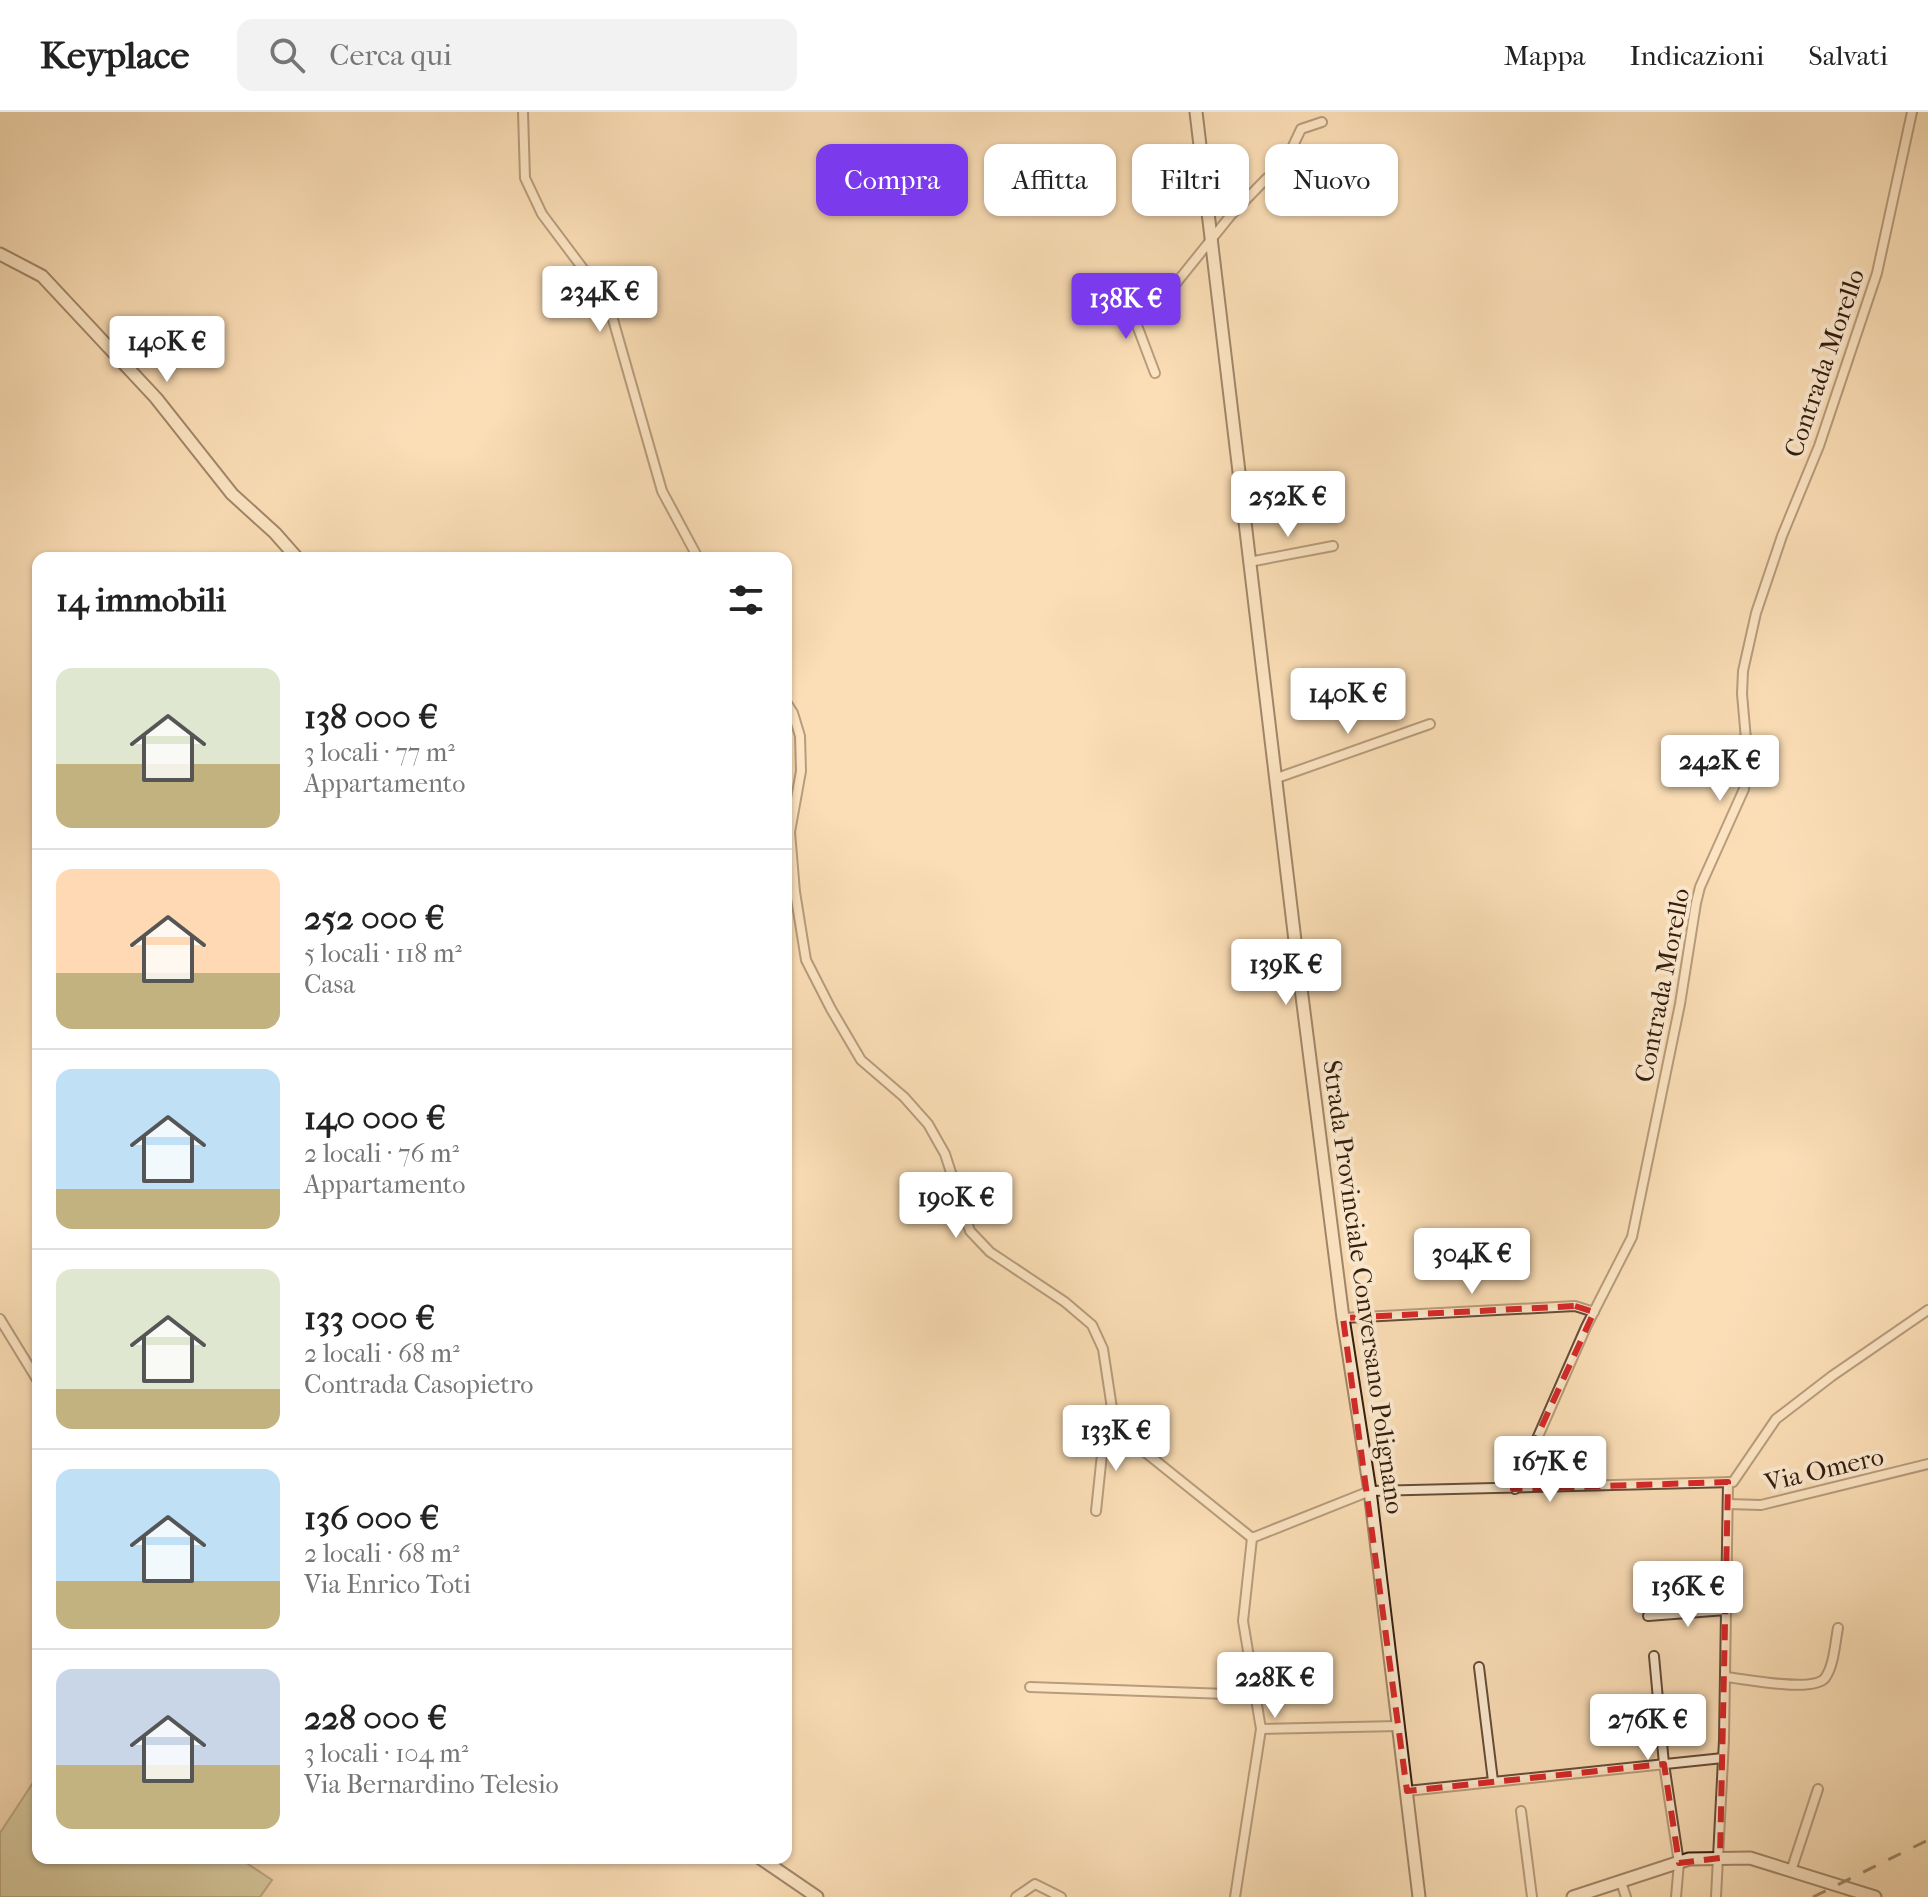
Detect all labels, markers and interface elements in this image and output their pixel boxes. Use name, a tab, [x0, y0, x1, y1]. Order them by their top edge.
search box	[237, 19, 797, 91]
text: Keyplace	[40, 33, 189, 78]
icon: search	[265, 33, 309, 77]
text: Cerca qui	[329, 38, 452, 73]
text: Mappa	[1504, 39, 1586, 72]
text: Indicazioni	[1630, 39, 1764, 72]
text: Salvati	[1808, 39, 1888, 72]
chip: Compra	[816, 144, 968, 216]
chip: Affitta	[984, 144, 1116, 216]
chip: Filtri	[1132, 144, 1249, 216]
chip: Nuovo	[1265, 144, 1398, 216]
street label: Contrada Morello	[1778, 265, 1871, 461]
pin: 234K €	[535, 266, 665, 334]
pin: 138K €	[1061, 273, 1191, 341]
text: 234K €	[560, 276, 640, 307]
text: 138K €	[1090, 283, 1162, 314]
pin: 140K €	[102, 316, 232, 384]
text: 140K €	[128, 326, 206, 357]
pin: 252K €	[1223, 471, 1353, 539]
text: 252K €	[1249, 481, 1327, 512]
icon: filters	[724, 578, 768, 622]
text: 14 immobili	[56, 580, 226, 620]
pin: 140K €	[1283, 668, 1413, 736]
text: 140K €	[1309, 678, 1387, 709]
text: 138 000 €	[304, 697, 438, 737]
icon: home	[120, 700, 216, 796]
pin: 242K €	[1655, 735, 1785, 803]
text: 3 locali · 77 m²	[304, 737, 455, 768]
text: 242K €	[1679, 745, 1761, 776]
text: Appartamento	[304, 768, 465, 799]
street label: Contrada Morello	[1628, 885, 1697, 1085]
text: 252 000 €	[304, 898, 445, 938]
icon: home	[120, 901, 216, 997]
text: 5 locali · 118 m²	[304, 938, 462, 969]
pin: 139K €	[1221, 939, 1351, 1007]
text: 139K €	[1249, 949, 1323, 980]
text: Casa	[304, 969, 355, 1000]
street label: Strada Provinciale Conversano Polignano	[1316, 1058, 1411, 1516]
text: 140 000 €	[304, 1098, 446, 1138]
icon: home	[120, 1101, 216, 1197]
text: 2 locali · 76 m²	[304, 1138, 459, 1169]
text: Appartamento	[304, 1169, 465, 1200]
pin: 190K €	[891, 1172, 1021, 1240]
text: 190K €	[917, 1182, 995, 1213]
pin: 304K €	[1407, 1228, 1537, 1296]
text: 304K €	[1432, 1238, 1512, 1269]
text: 133 000 €	[304, 1298, 435, 1338]
icon: home	[120, 1301, 216, 1397]
text: 2 locali · 68 m²	[304, 1338, 460, 1369]
text: Contrada Casopietro	[304, 1369, 534, 1400]
pin: 133K €	[1051, 1405, 1181, 1473]
text: 133K €	[1081, 1415, 1151, 1446]
pin: 167K €	[1485, 1436, 1615, 1504]
street label: Via Omero	[1761, 1441, 1887, 1498]
text: 167K €	[1512, 1446, 1588, 1477]
text: 136 000 €	[304, 1498, 440, 1538]
icon: home	[120, 1501, 216, 1597]
text: 2 locali · 68 m²	[304, 1538, 460, 1569]
pin: 136K €	[1623, 1561, 1753, 1629]
text: Via Enrico Toti	[304, 1569, 471, 1600]
text: 136K €	[1651, 1571, 1725, 1602]
pin: 228K €	[1210, 1652, 1340, 1720]
text: 228K €	[1235, 1662, 1315, 1693]
pin: 276K €	[1583, 1694, 1713, 1762]
text: 228 000 €	[304, 1698, 447, 1738]
icon: home	[120, 1701, 216, 1797]
text: 276K €	[1608, 1704, 1688, 1735]
text: 3 locali · 104 m²	[304, 1738, 468, 1769]
text: Via Bernardino Telesio	[304, 1769, 559, 1800]

